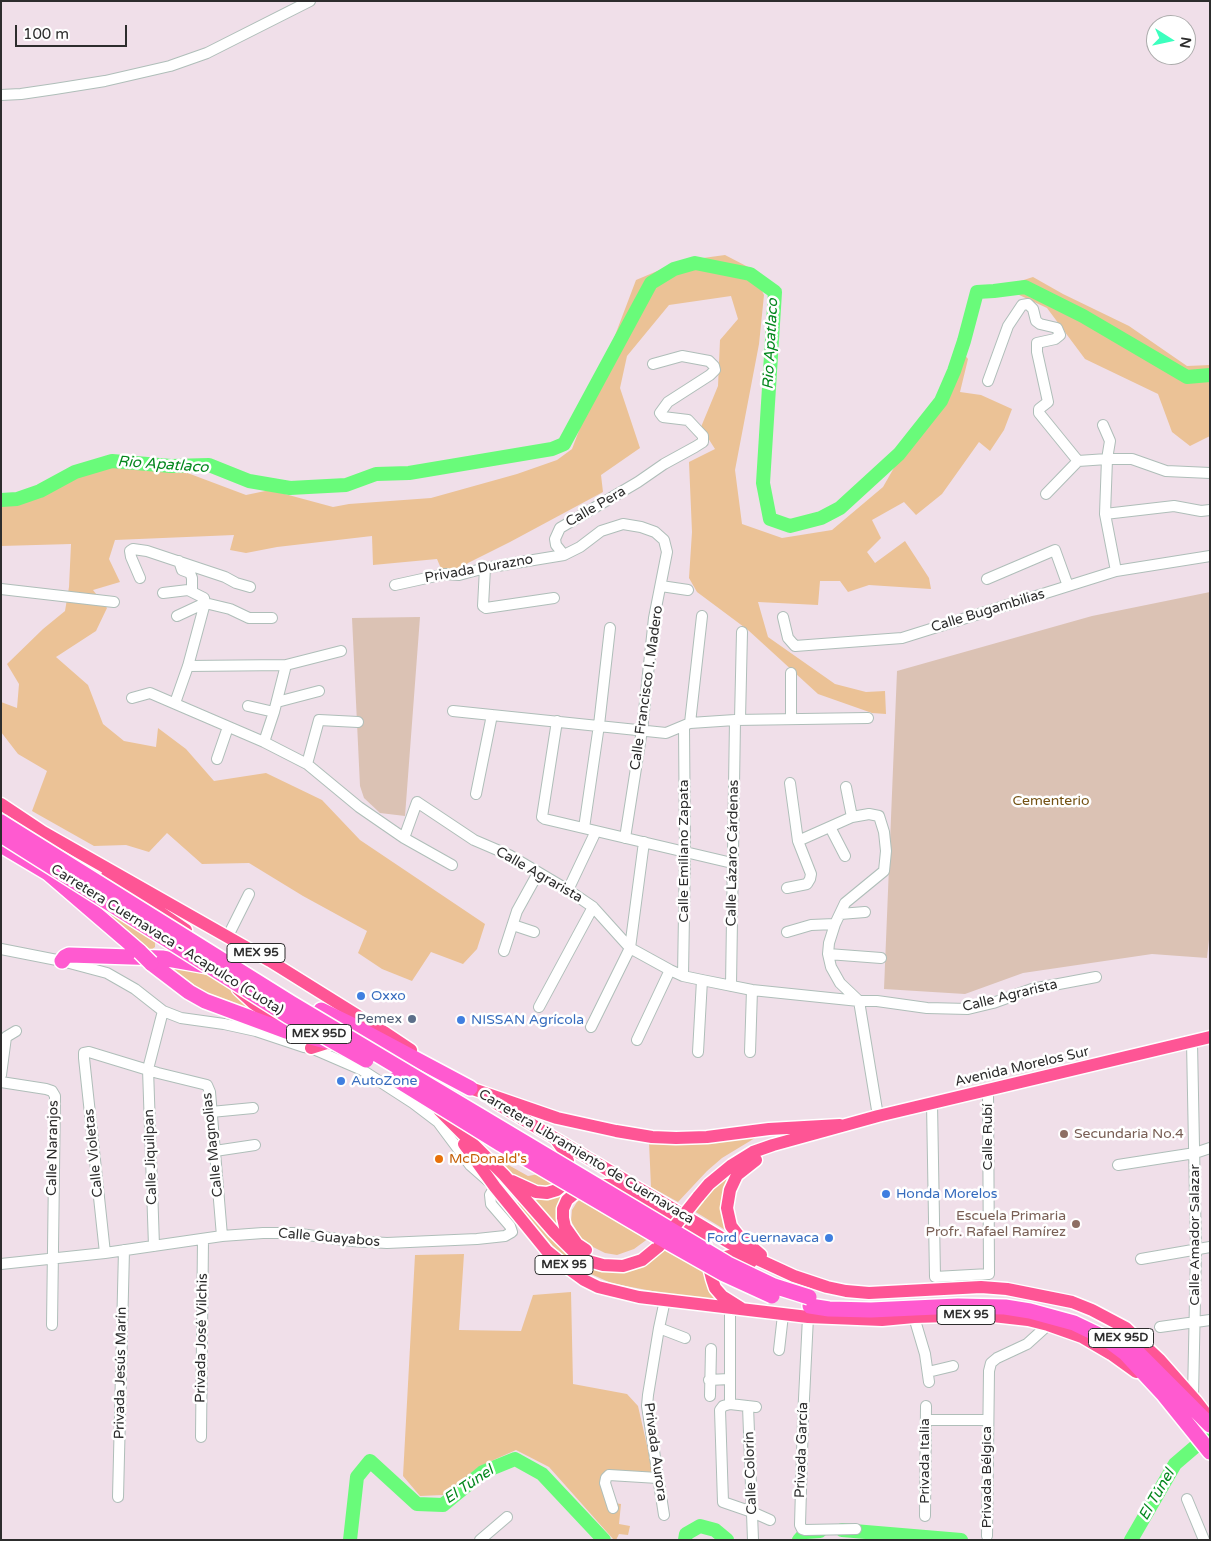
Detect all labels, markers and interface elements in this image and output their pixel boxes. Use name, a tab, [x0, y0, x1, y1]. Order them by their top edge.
scale bar	[18, 15, 130, 47]
north arrow	[1146, 15, 1196, 65]
text: 100 m	[23, 25, 69, 43]
text: N	[1176, 36, 1195, 50]
water label: Rio Apatlaco	[760, 298, 782, 390]
water label: Rio Apatlaco	[117, 453, 209, 477]
street label: Calle Pera	[563, 483, 629, 531]
street label: Privada Durazno	[423, 551, 535, 587]
street label: Calle Bugambilias	[929, 586, 1047, 636]
street label: Calle Francisco I. Madero	[627, 604, 667, 772]
street label: Calle Emiliano Zapata	[676, 779, 692, 923]
street label: Calle Lázaro Cárdenas	[723, 779, 743, 927]
park label: Cementerio	[1012, 793, 1090, 809]
street label: Calle Agrarista	[493, 843, 585, 907]
street label: Carretera Cuernavaca - Acapulco (Cuota)	[48, 861, 286, 1019]
road number: MEX 95	[227, 944, 285, 962]
street label: Calle Agrarista	[961, 976, 1059, 1016]
place label: Oxxo	[371, 988, 406, 1004]
marker: Oxxo	[355, 990, 367, 1002]
place label: Pemex	[357, 1011, 402, 1027]
place label: NISSAN Agrícola	[471, 1012, 584, 1028]
marker: Pemex	[406, 1013, 418, 1025]
marker: NISSAN Agrícola	[455, 1014, 467, 1026]
road number: MEX 95D	[286, 1024, 352, 1044]
street label: Avenida Morelos Sur	[953, 1043, 1091, 1091]
place label: AutoZone	[351, 1073, 417, 1089]
marker: AutoZone	[335, 1075, 347, 1087]
street label: Carretera Libramiento de Cuernavaca	[475, 1086, 697, 1228]
street label: Calle Magnolias	[199, 1092, 227, 1198]
street label: Calle Naranjos	[44, 1100, 62, 1196]
street label: Calle Rubí	[980, 1104, 996, 1170]
street label: Calle Violetas	[81, 1108, 107, 1198]
street label: Calle Jiquilpan	[141, 1109, 161, 1205]
place label: Secundaria No.4	[1074, 1126, 1184, 1142]
marker: Secundaria No.4	[1058, 1128, 1070, 1140]
place label: McDonald's	[449, 1151, 527, 1167]
marker: McDonald's	[433, 1153, 445, 1165]
street label: Calle Amador Salazar	[1187, 1164, 1203, 1306]
place label: Honda Morelos	[896, 1186, 997, 1202]
marker: Honda Morelos	[880, 1188, 892, 1200]
place label: Escuela Primaria Profr. Rafael Ramírez	[926, 1208, 1066, 1240]
marker: Escuela Primaria Profr. Rafael Ramírez	[1070, 1218, 1082, 1230]
street label: Calle Guayabos	[277, 1225, 381, 1251]
place label: Ford Cuernavaca	[707, 1230, 819, 1246]
marker: Ford Cuernavaca	[823, 1232, 835, 1244]
road number: MEX 95	[535, 1256, 593, 1274]
street label: Privada José Vilchis	[192, 1273, 212, 1403]
road number: MEX 95	[937, 1306, 995, 1324]
street label: Privada Jesús Marín	[111, 1307, 131, 1439]
road number: MEX 95D	[1088, 1329, 1154, 1348]
street label: Privada Aurora	[640, 1402, 670, 1502]
street label: Privada García	[792, 1402, 812, 1498]
street label: Privada Italia	[917, 1418, 933, 1504]
street label: Privada Bélgica	[979, 1426, 995, 1528]
street label: Calle Colorín	[741, 1431, 761, 1515]
water label: El Túnel	[441, 1462, 497, 1508]
water label: El Túnel	[1135, 1466, 1179, 1524]

